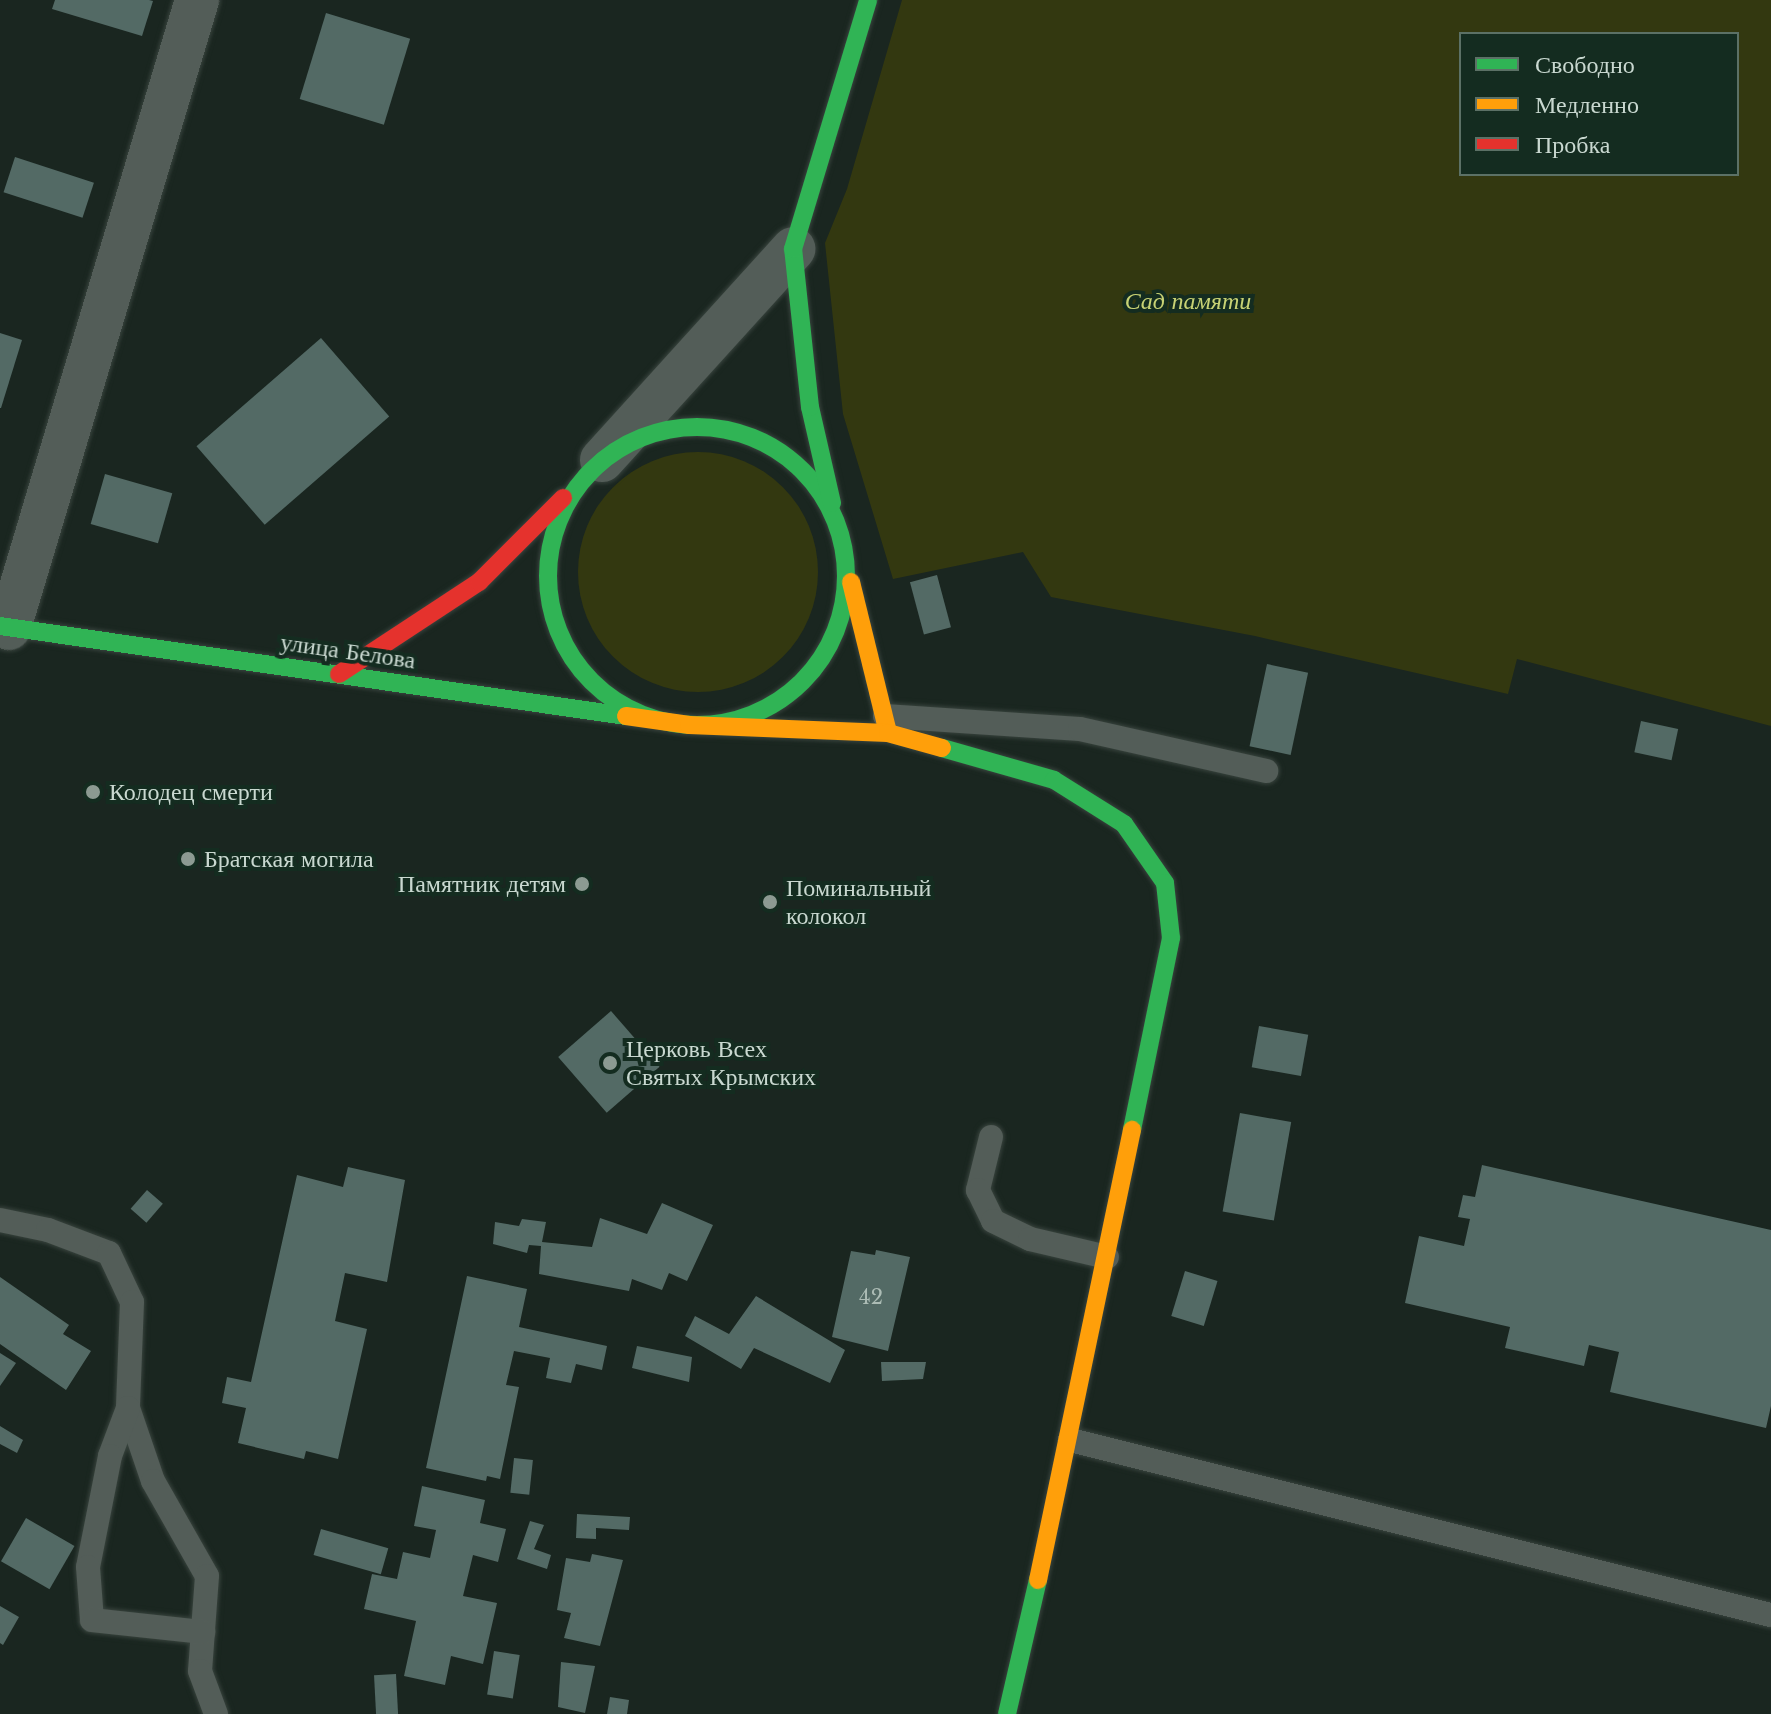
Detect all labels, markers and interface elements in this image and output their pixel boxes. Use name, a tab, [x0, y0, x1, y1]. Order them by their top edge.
legend	[1459, 32, 1739, 176]
text: Свободно	[1535, 50, 1635, 79]
text: Медленно	[1535, 90, 1639, 119]
text: Пробка	[1535, 130, 1611, 159]
park label: Сад памяти	[1125, 287, 1251, 315]
street label: улица Белова	[279, 627, 417, 675]
place label: Колодец смерти	[109, 778, 273, 806]
marker: Колодец смерти	[84, 783, 102, 801]
place label: Братская могила	[204, 845, 374, 873]
marker: Братская могила	[179, 850, 197, 868]
place label: Памятник детям	[398, 870, 566, 898]
place label: Поминальный колокол	[786, 874, 931, 930]
marker: Памятник детям	[573, 875, 591, 893]
marker: Поминальный колокол	[761, 893, 779, 911]
place label: Церковь Всех Святых Крымских	[626, 1035, 816, 1091]
marker: Церковь Всех Святых Крымских	[601, 1054, 619, 1072]
house number: 42	[859, 1285, 883, 1309]

